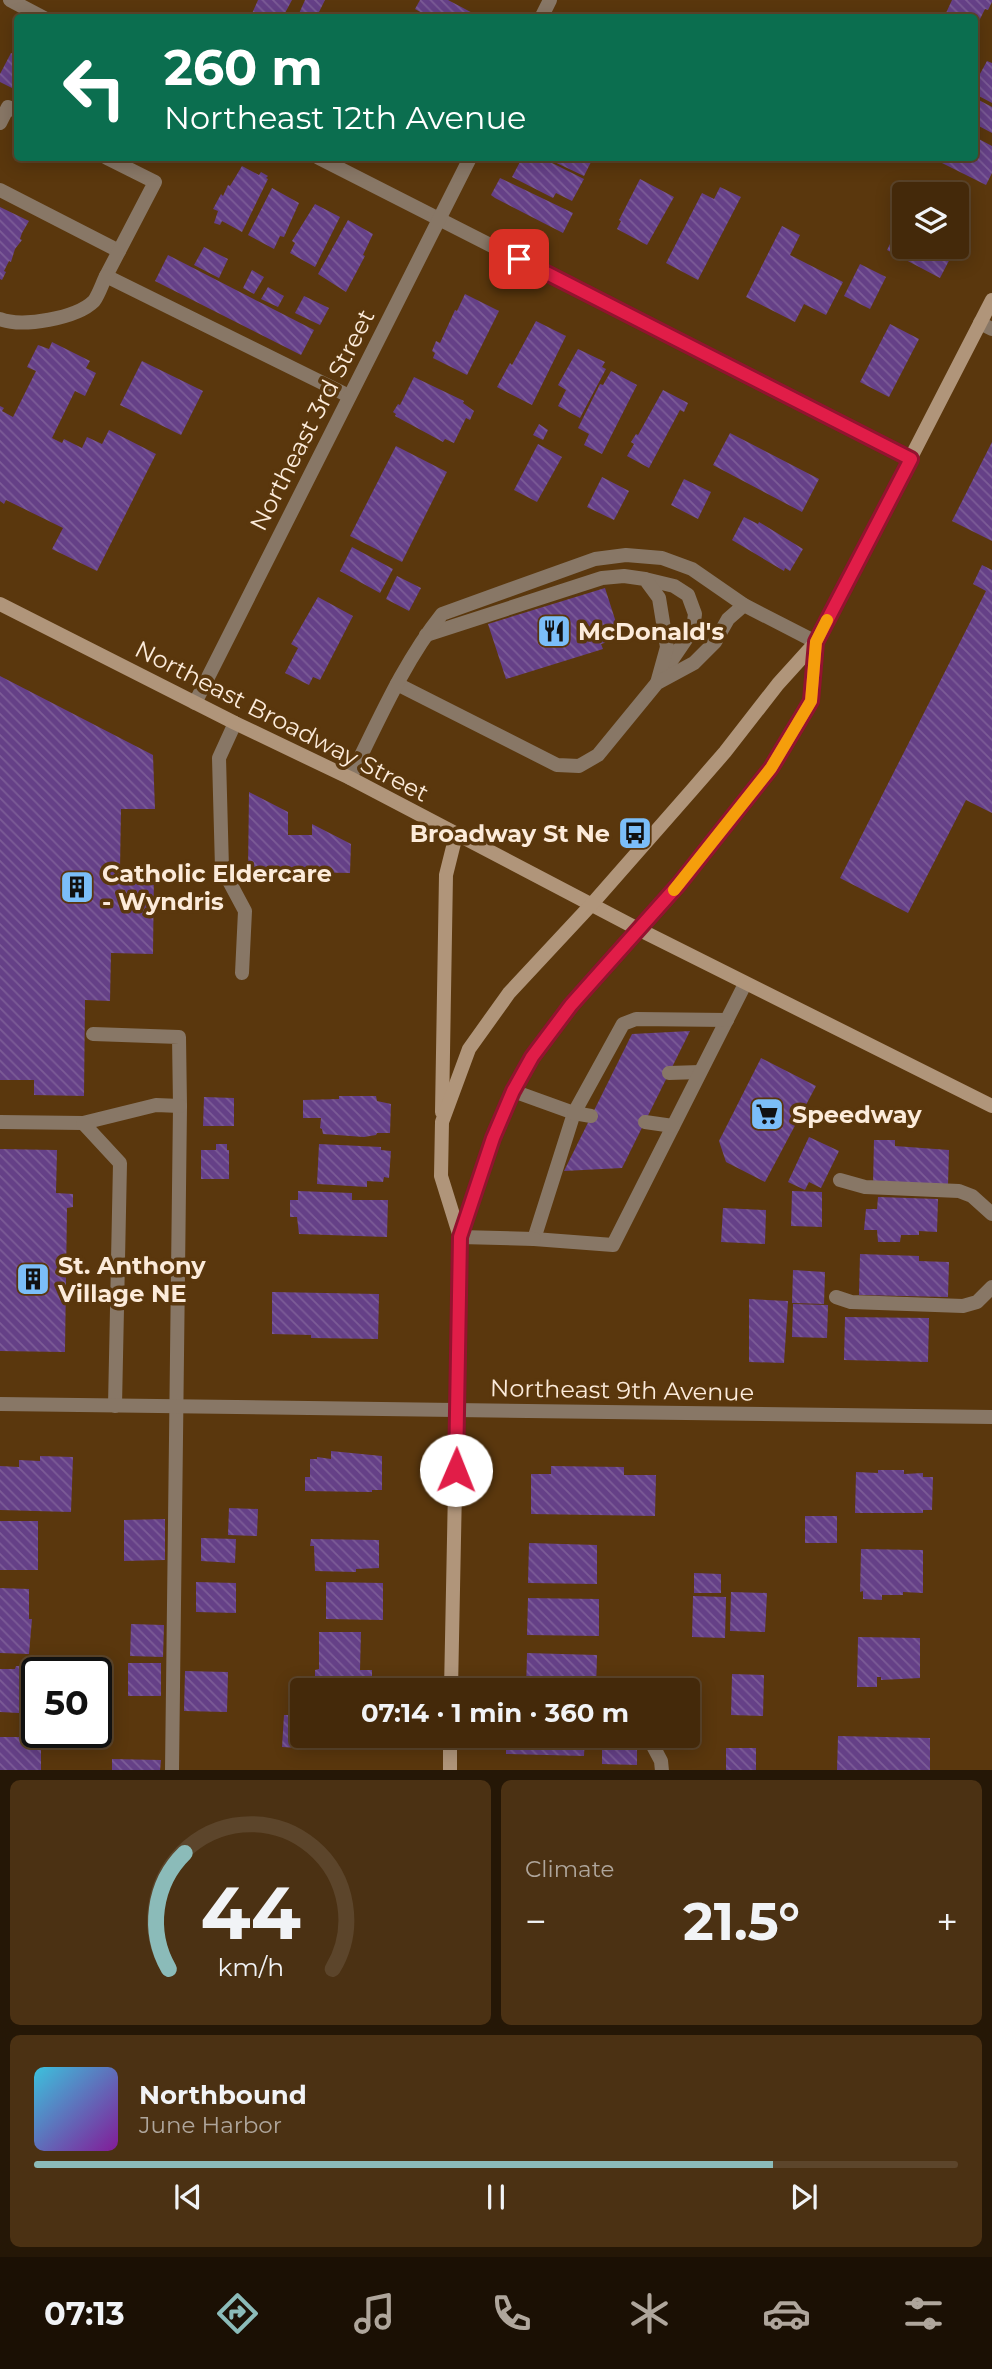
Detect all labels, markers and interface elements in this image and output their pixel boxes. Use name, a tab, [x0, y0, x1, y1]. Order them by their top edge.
text: 260 m	[164, 38, 323, 97]
icon: left	[49, 42, 140, 133]
text: Northeast 12th Avenue	[164, 98, 526, 137]
map controls	[892, 182, 969, 259]
button: layers	[892, 182, 969, 259]
pin	[489, 229, 549, 289]
icon: arrive	[500, 240, 538, 278]
street label: Northeast 3rd Street	[244, 304, 381, 536]
restaurant icon: McDonald's	[535, 612, 573, 650]
place label: McDonald's	[578, 617, 724, 646]
street label: Northeast Broadway Street	[130, 634, 434, 808]
bus stop icon: Broadway St Ne	[616, 814, 654, 852]
place label: Broadway St Ne	[410, 819, 610, 848]
place label: Catholic Eldercare - Wyndris	[102, 859, 332, 916]
building icon: Catholic Eldercare - Wyndris	[58, 868, 96, 906]
supermarket icon: Speedway	[748, 1095, 786, 1133]
place label: Speedway	[792, 1100, 922, 1129]
place label: St. Anthony Village NE	[57, 1251, 206, 1308]
building icon: St. Anthony Village NE	[14, 1260, 52, 1298]
street label: Northeast 9th Avenue	[490, 1373, 754, 1407]
position arrow	[419, 1433, 493, 1507]
speed limit sign: 50	[21, 1657, 112, 1748]
text: 07:14 · 1 min · 360 m	[361, 1697, 629, 1729]
text: Climate	[525, 1855, 614, 1883]
text: 44	[200, 1869, 301, 1957]
text: 21.5°	[683, 1890, 800, 1953]
text: −	[525, 1898, 547, 1945]
text: +	[936, 1898, 958, 1945]
text: km/h	[217, 1951, 284, 1981]
text: Northbound	[139, 2079, 307, 2111]
text: June Harbor	[139, 2111, 282, 2139]
icon: previous	[169, 2178, 207, 2216]
icon: pause	[477, 2178, 515, 2216]
icon: next	[785, 2178, 823, 2216]
icon: directions	[213, 2289, 262, 2338]
icon: music	[350, 2289, 399, 2338]
icon: phone	[487, 2289, 536, 2338]
icon: climate	[625, 2289, 674, 2338]
icon: car	[762, 2289, 811, 2338]
icon: filters	[899, 2289, 948, 2338]
text: 07:13	[44, 2294, 125, 2333]

